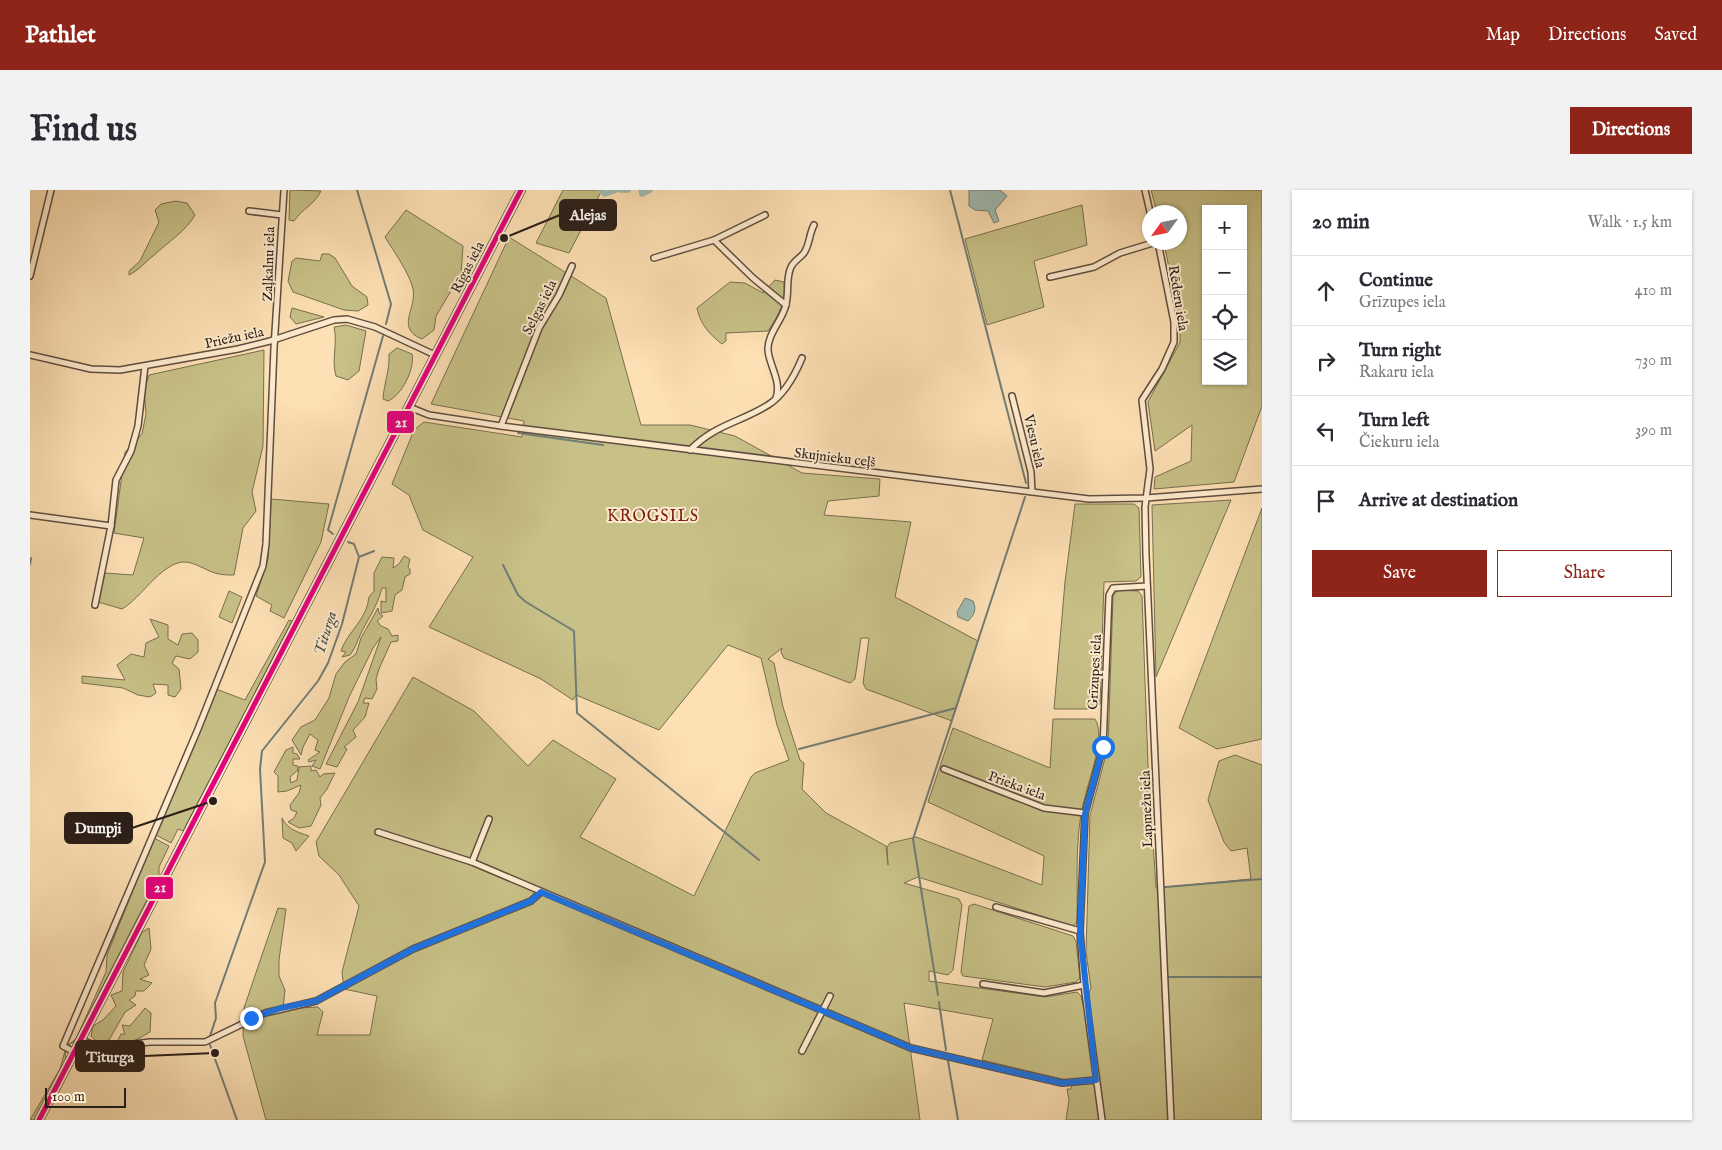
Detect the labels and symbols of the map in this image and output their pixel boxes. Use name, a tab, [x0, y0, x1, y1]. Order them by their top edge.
callout: Alejas	[560, 200, 616, 230]
north arrow	[1142, 205, 1187, 250]
text: Alejas	[569, 206, 607, 225]
street label: Zaļkalnu iela	[259, 225, 279, 302]
street label: Rīgas iela	[447, 238, 489, 296]
street label: Rēderu iela	[1164, 264, 1192, 333]
street label: Selgas iela	[518, 276, 562, 338]
street label: Priežu iela	[203, 323, 266, 353]
line badge: 21	[386, 410, 415, 434]
street label: Viesu iela	[1019, 412, 1049, 471]
text: 21	[395, 414, 407, 432]
street label: Skujnieku ceļš	[793, 444, 877, 472]
district label: KROGSILS	[607, 507, 699, 527]
water label: Titurga	[310, 609, 342, 658]
street label: Grīzupes iela	[1084, 633, 1106, 710]
route start	[1092, 736, 1115, 759]
street label: Prieka iela	[985, 767, 1049, 805]
street label: Lapmežu iela	[1137, 769, 1157, 848]
callout: Dumpji	[65, 813, 132, 843]
text: Dumpji	[74, 819, 122, 838]
line badge: 21	[145, 876, 174, 900]
text: 21	[154, 879, 166, 897]
route end	[240, 1007, 263, 1030]
callout: Titurga	[76, 1041, 144, 1071]
text: Titurga	[85, 1048, 134, 1067]
scale bar	[45, 1085, 126, 1108]

